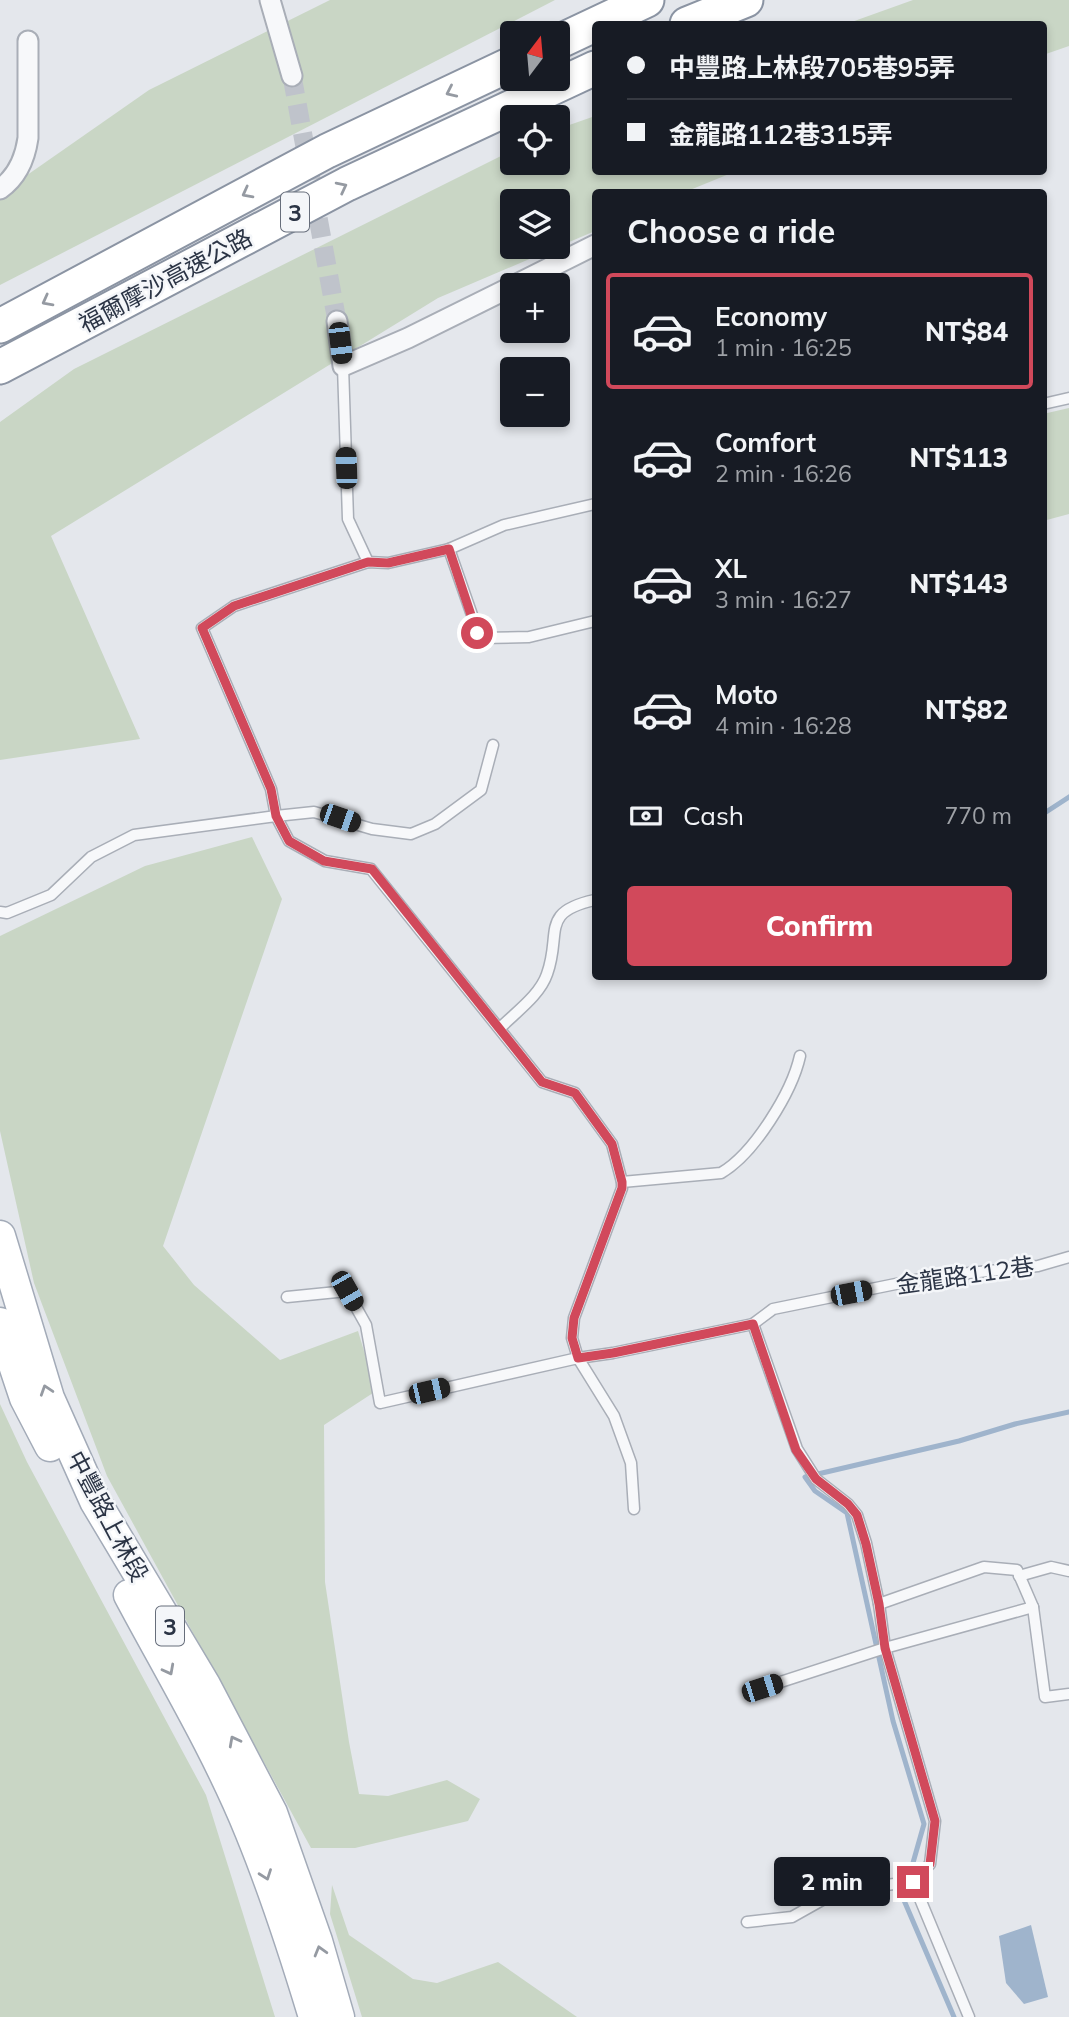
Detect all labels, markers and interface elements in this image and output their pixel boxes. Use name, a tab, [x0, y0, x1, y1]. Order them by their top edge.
north arrow	[500, 21, 570, 91]
map controls	[500, 21, 570, 427]
text: 中豐路上林段705巷95弄	[669, 51, 955, 84]
one-way arrow	[446, 84, 458, 98]
button: locate	[500, 105, 570, 175]
text: 金龍路112巷315弄	[669, 118, 893, 151]
one-way arrow	[335, 181, 347, 195]
one-way arrow	[242, 185, 254, 199]
button: layers	[500, 189, 570, 259]
road number: 3	[281, 192, 309, 232]
text: Choose a ride	[627, 211, 835, 251]
street label: 福爾摩沙高速公路	[73, 222, 257, 338]
button: +	[500, 273, 570, 343]
one-way arrow	[42, 292, 54, 306]
icon: car	[631, 300, 694, 363]
text: Economy	[715, 300, 827, 333]
text: NT$84	[925, 315, 1008, 348]
car	[328, 321, 353, 365]
text: 1 min · 16:25	[715, 333, 852, 362]
button: −	[500, 357, 570, 427]
icon: car	[631, 426, 694, 489]
text: Comfort	[715, 426, 816, 459]
text: NT$113	[910, 441, 1008, 474]
car	[335, 447, 358, 489]
text: 2 min · 16:26	[715, 459, 852, 488]
icon: car	[631, 552, 694, 615]
text: XL	[715, 552, 747, 585]
text: NT$143	[910, 567, 1008, 600]
text: 3 min · 16:27	[715, 585, 852, 614]
route start	[461, 617, 493, 649]
icon: car	[631, 678, 694, 741]
text: Moto	[715, 678, 778, 711]
text: NT$82	[925, 693, 1008, 726]
text: 4 min · 16:28	[715, 711, 852, 740]
icon: cash	[627, 797, 665, 835]
text: Cash	[683, 799, 744, 832]
car	[317, 801, 364, 835]
text: 770 m	[944, 801, 1012, 830]
button: Confirm	[627, 886, 1012, 966]
street label: 金龍路112巷	[894, 1250, 1036, 1300]
car	[328, 1268, 367, 1314]
car	[829, 1279, 874, 1307]
car	[407, 1376, 452, 1406]
one-way arrow	[40, 1384, 55, 1396]
street label: 中豐路上林段	[61, 1445, 155, 1587]
road number: 3	[156, 1606, 184, 1646]
one-way arrow	[161, 1663, 174, 1675]
car	[739, 1672, 786, 1704]
one-way arrow	[229, 1736, 243, 1748]
callout: 2 min	[773, 1857, 888, 1906]
route end	[897, 1866, 929, 1898]
text: 2 min	[801, 1867, 863, 1896]
one-way arrow	[258, 1869, 272, 1881]
one-way arrow	[313, 1946, 328, 1958]

